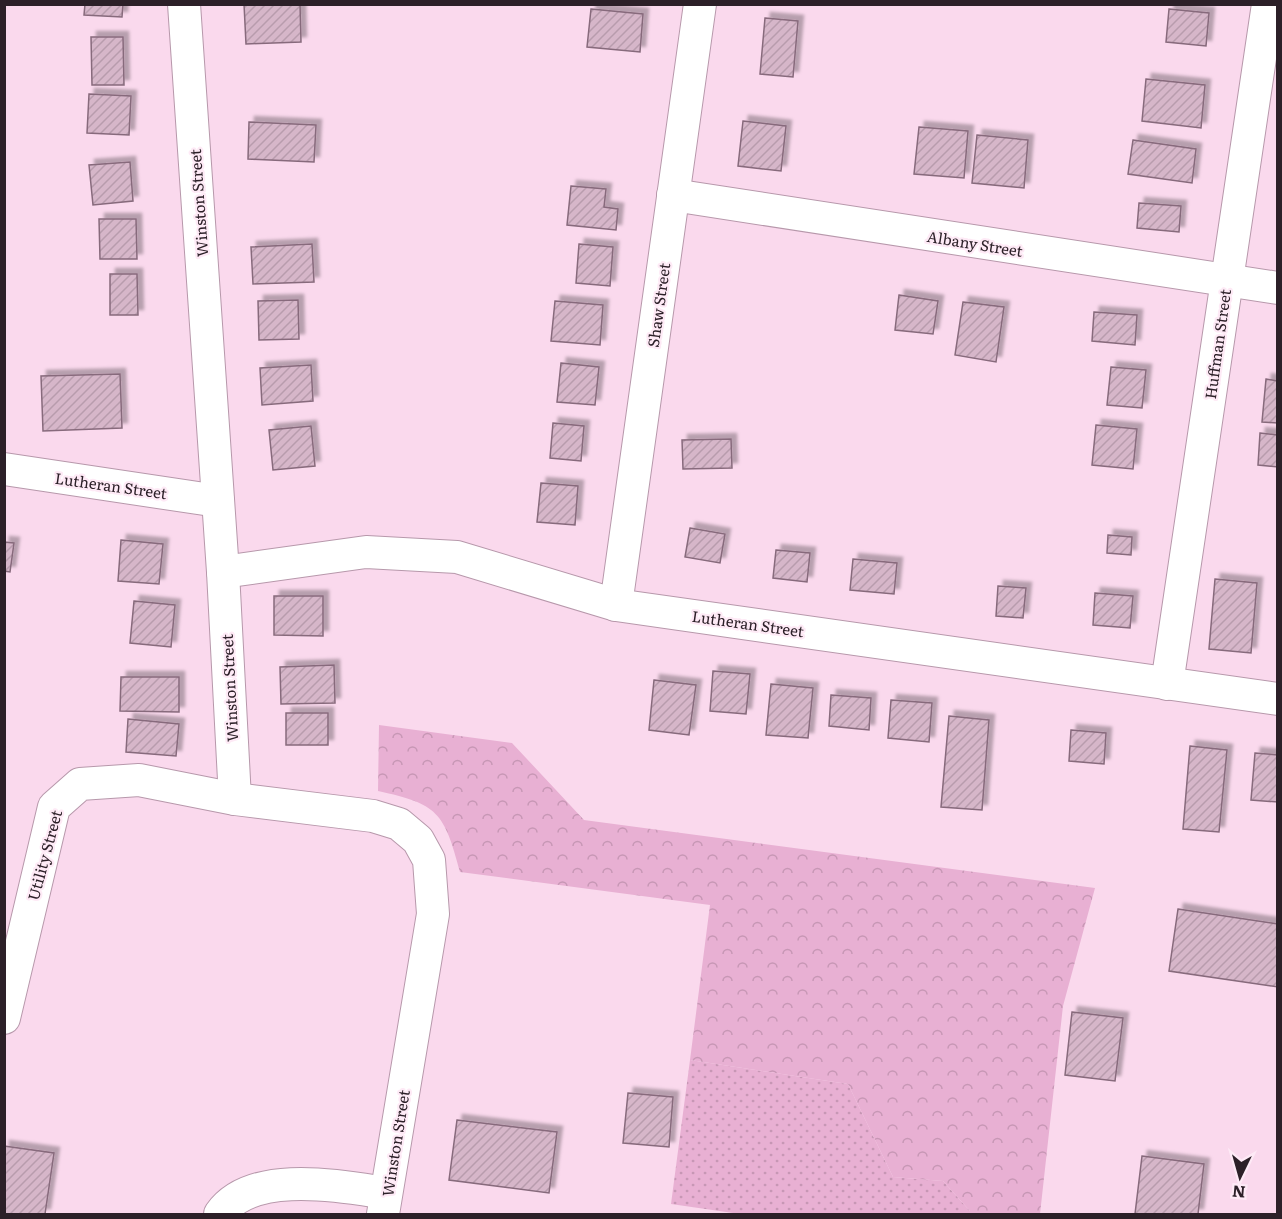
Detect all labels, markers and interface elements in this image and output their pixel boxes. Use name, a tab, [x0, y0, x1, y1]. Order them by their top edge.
street label: Winston Street	[183, 148, 213, 258]
street label: Albany Street	[925, 224, 1025, 262]
street label: Shaw Street	[641, 261, 675, 349]
street label: Huffman Street	[1198, 287, 1236, 401]
street label: Lutheran Street	[54, 466, 168, 504]
street label: Lutheran Street	[691, 604, 805, 642]
street label: Winston Street	[215, 633, 243, 743]
street label: Utility Street	[21, 807, 67, 903]
street label: Winston Street	[375, 1088, 415, 1198]
north arrow	[1210, 1147, 1270, 1207]
text: N	[1231, 1180, 1246, 1205]

